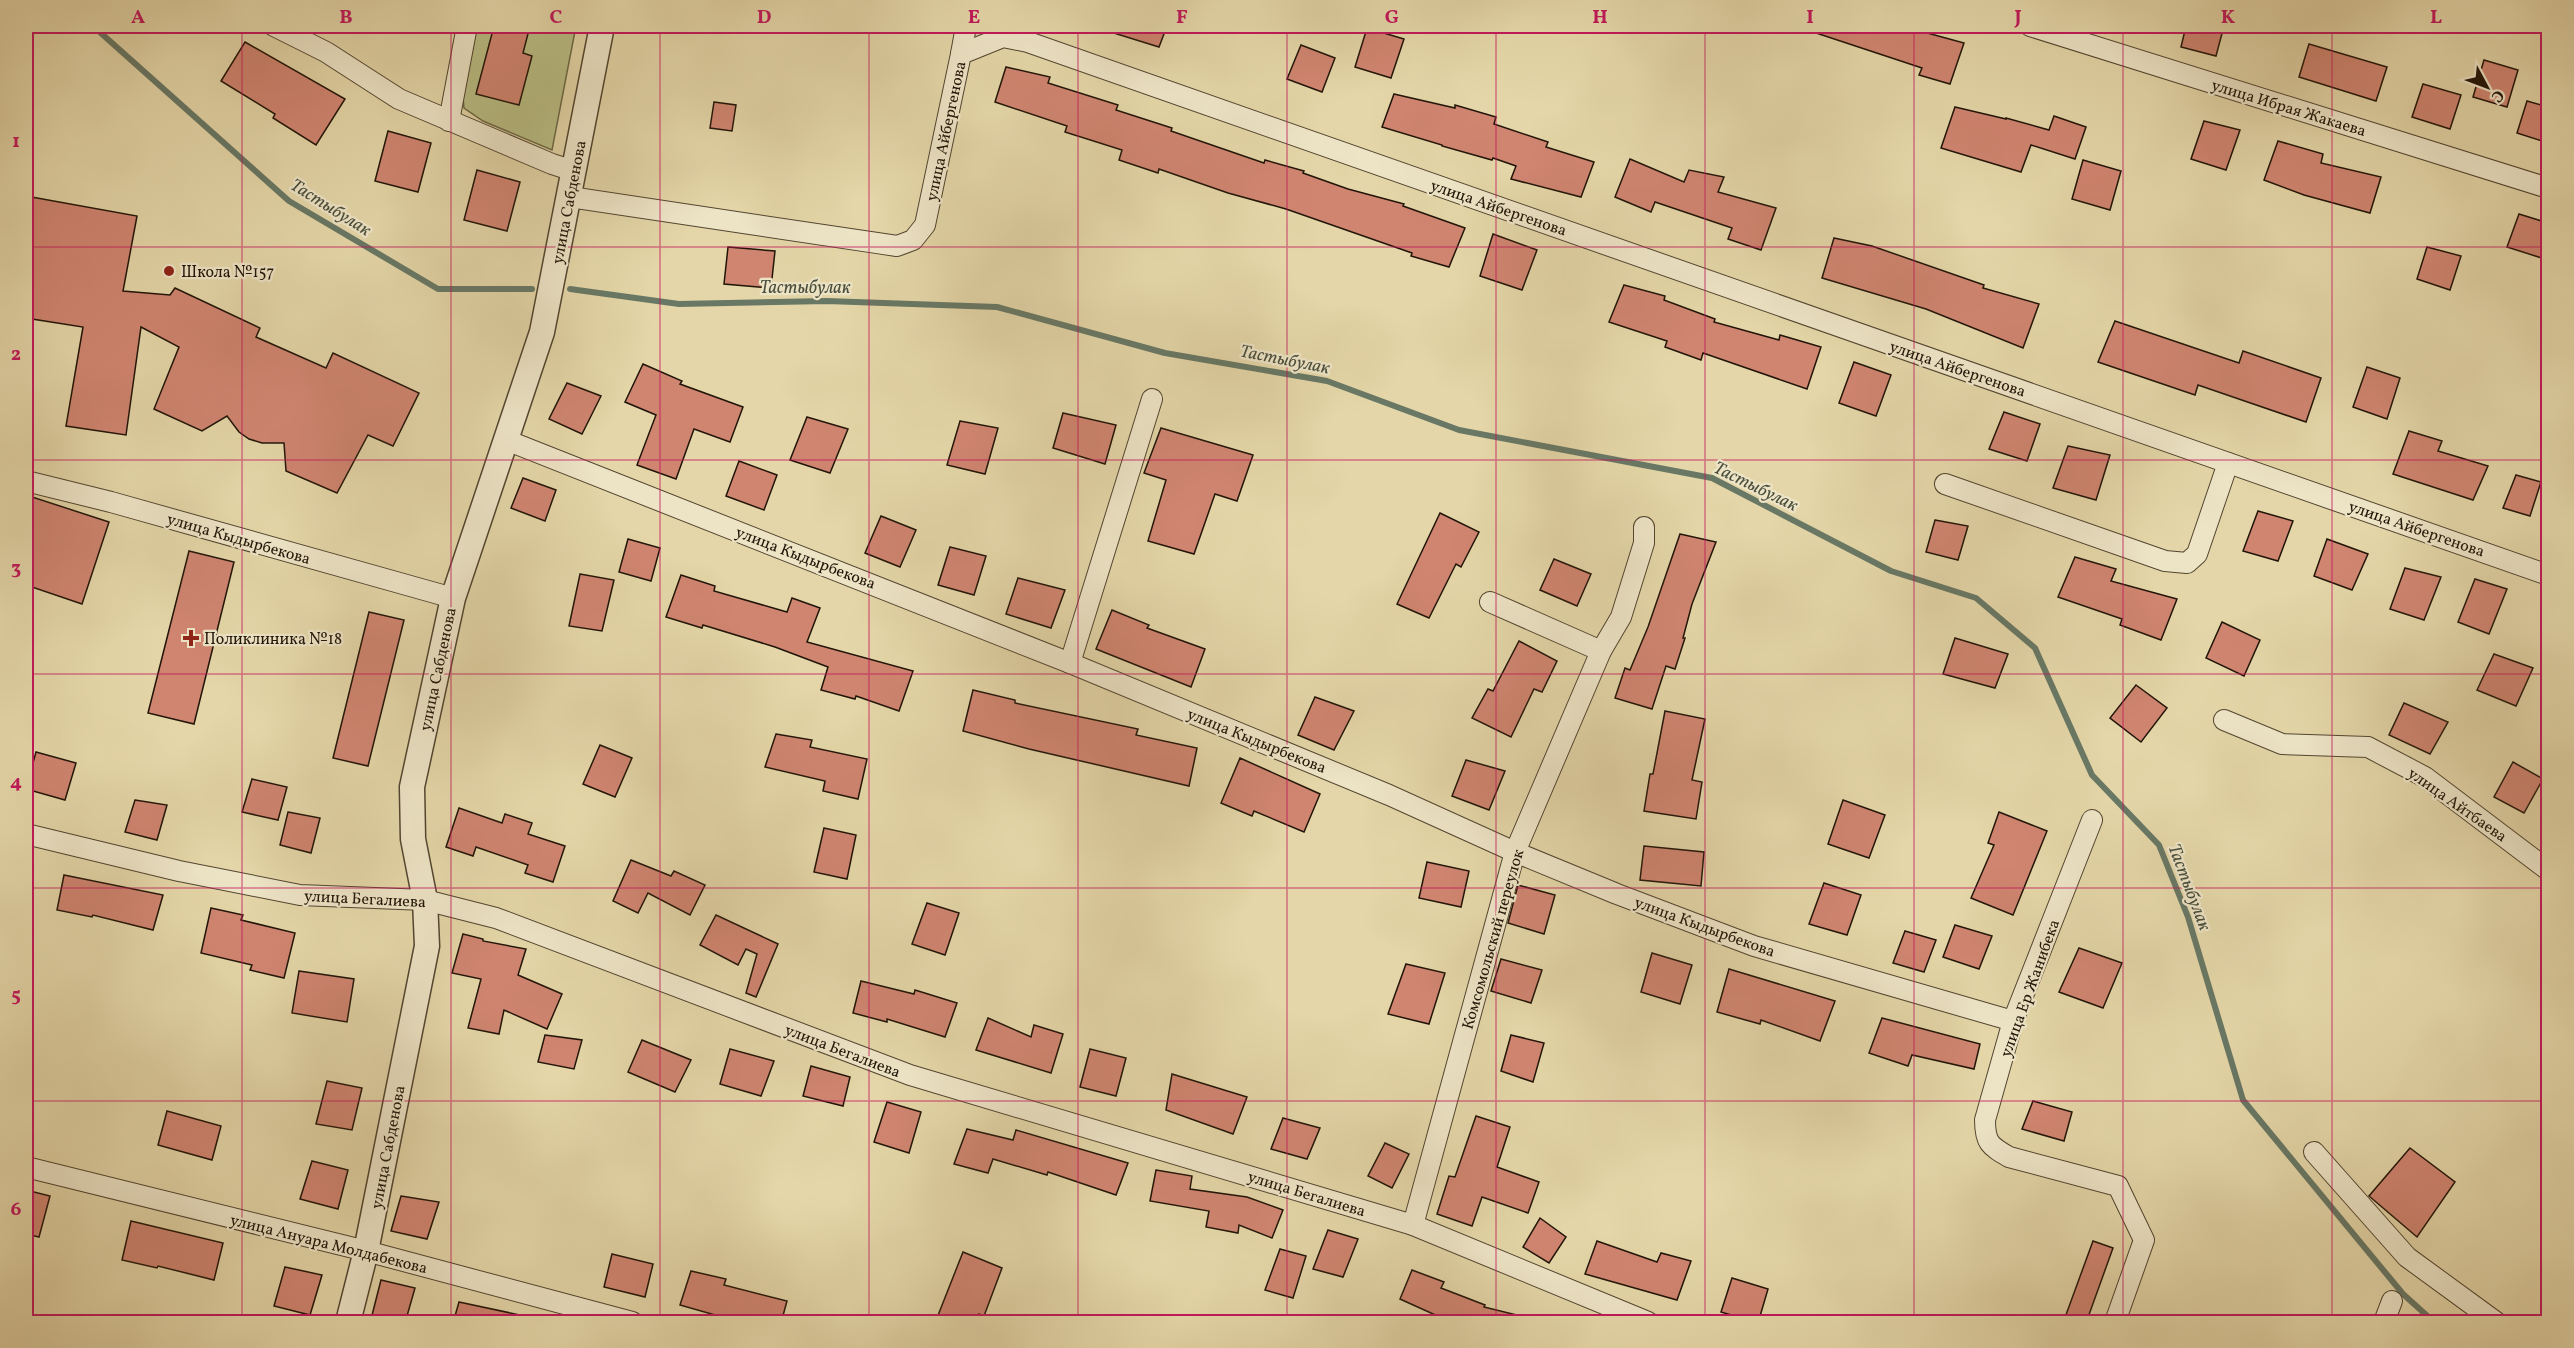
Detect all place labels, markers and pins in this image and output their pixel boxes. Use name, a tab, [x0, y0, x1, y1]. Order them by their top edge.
place label: Школа №157	[181, 262, 274, 284]
marker: Школа №157	[162, 264, 176, 278]
marker: Поликлиника №18	[182, 629, 200, 647]
place label: Поликлиника №18	[204, 629, 342, 651]

